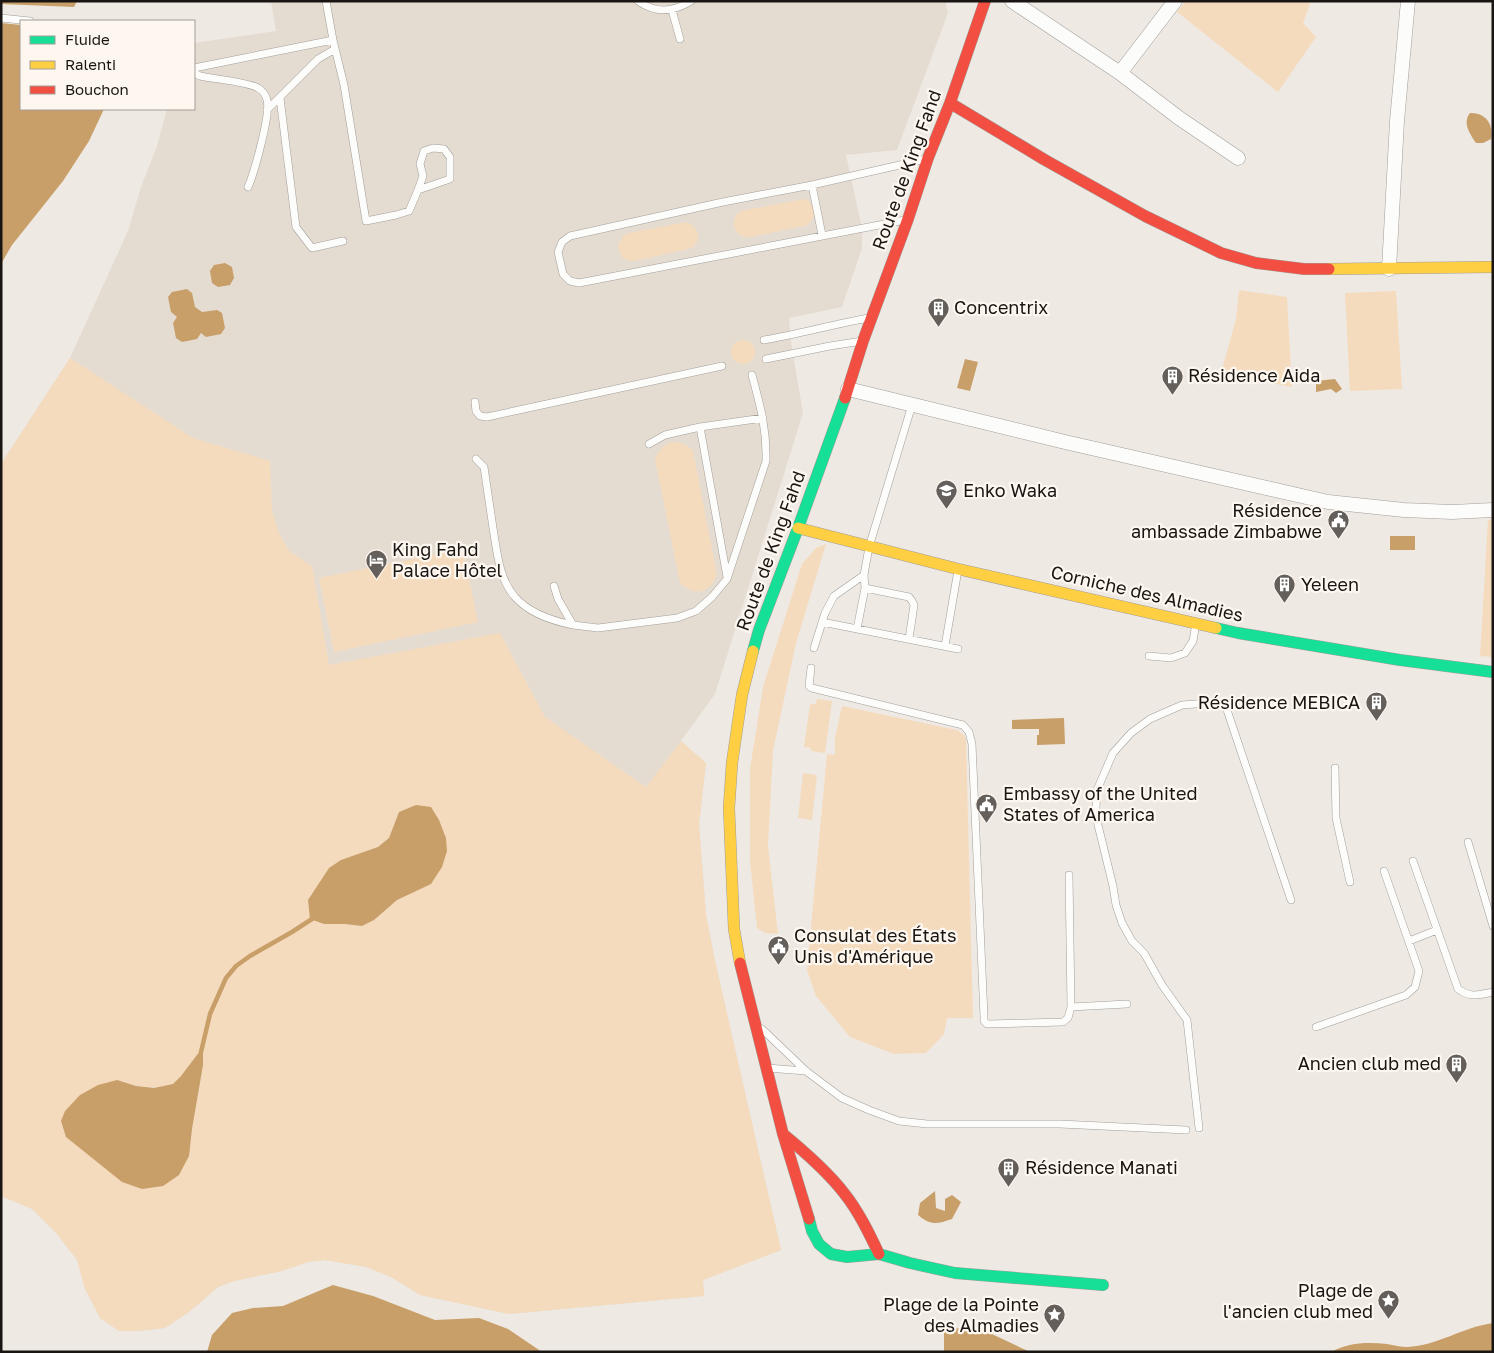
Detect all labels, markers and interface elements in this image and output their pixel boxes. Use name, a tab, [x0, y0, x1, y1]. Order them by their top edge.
legend	[20, 20, 195, 110]
text: Fluide	[65, 30, 110, 48]
text: Ralenti	[65, 55, 116, 73]
text: Bouchon	[65, 80, 129, 98]
street label: Route de King Fahd	[867, 87, 945, 253]
building icon: Concentrix	[926, 296, 950, 327]
place label: Concentrix	[954, 296, 1048, 318]
building icon: Résidence Aida	[1160, 364, 1184, 395]
place label: Résidence Aida	[1188, 364, 1320, 386]
street label: Route de King Fahd	[731, 468, 809, 634]
school or university icon: Enko Waka	[935, 479, 959, 510]
place label: Enko Waka	[963, 479, 1057, 501]
place label: Résidence ambassade Zimbabwe	[1131, 499, 1322, 542]
public building icon: Résidence ambassade Zimbabwe	[1326, 509, 1350, 540]
place label: King Fahd Palace Hôtel	[392, 538, 503, 581]
hotel icon: King Fahd Palace Hôtel	[364, 548, 388, 579]
street label: Corniche des Almadies	[1049, 560, 1246, 626]
building icon: Yeleen	[1273, 573, 1297, 604]
place label: Yeleen	[1301, 573, 1359, 595]
place label: Résidence MEBICA	[1198, 691, 1360, 713]
building icon: Résidence MEBICA	[1364, 691, 1388, 722]
place label: Embassy of the United States of America	[1003, 782, 1197, 825]
public building icon: Embassy of the United States of America	[975, 792, 999, 823]
place label: Consulat des États Unis d'Amérique	[794, 924, 956, 967]
public building icon: Consulat des États Unis d'Amérique	[766, 934, 790, 965]
place label: Ancien club med	[1298, 1052, 1441, 1074]
building icon: Ancien club med	[1445, 1052, 1469, 1083]
building icon: Résidence Manati	[997, 1156, 1021, 1187]
place label: Résidence Manati	[1025, 1156, 1178, 1178]
place label: Plage de l'ancien club med	[1223, 1279, 1373, 1322]
place icon: Plage de l'ancien club med	[1377, 1289, 1401, 1320]
place label: Plage de la Pointe des Almadies	[883, 1293, 1039, 1336]
place icon: Plage de la Pointe des Almadies	[1043, 1303, 1067, 1334]

